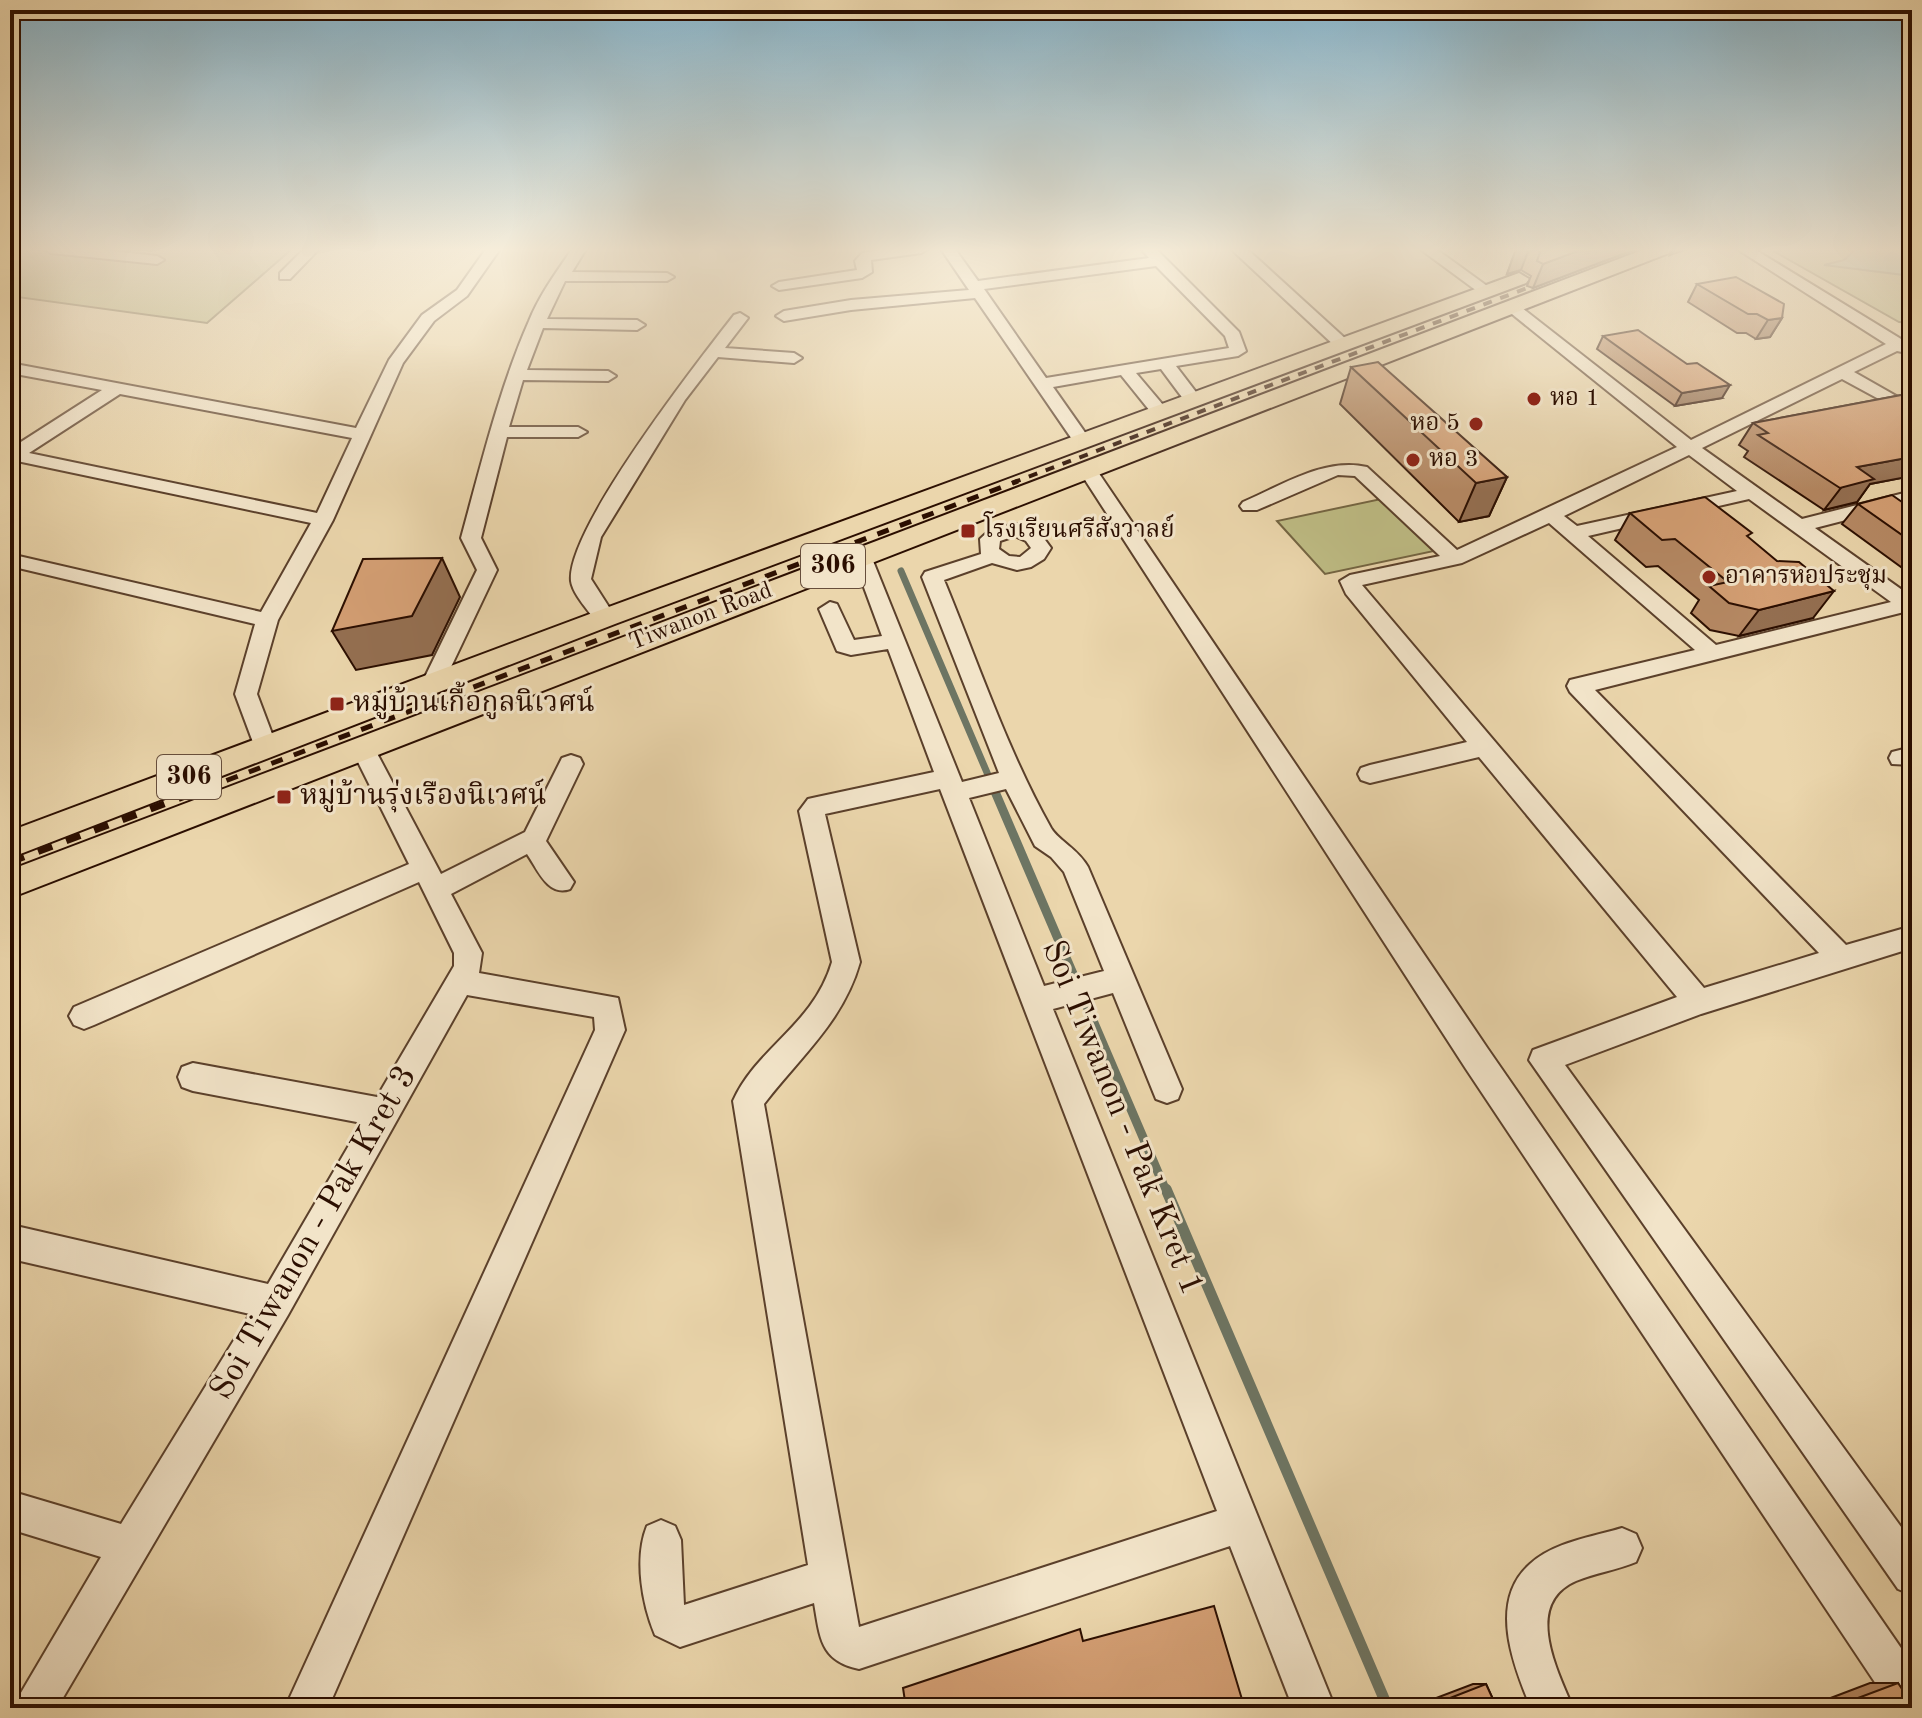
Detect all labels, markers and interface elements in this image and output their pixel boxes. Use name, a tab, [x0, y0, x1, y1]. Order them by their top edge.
place label: หอ 1	[1550, 387, 1600, 411]
marker: หอ 1	[1525, 390, 1543, 408]
place label: หอ 5	[1410, 412, 1460, 436]
marker: หอ 5	[1467, 415, 1485, 433]
place label: หอ 3	[1429, 448, 1479, 472]
marker: หอ 3	[1404, 451, 1422, 469]
place label: โรงเรียนศรีสังวาลย์	[983, 511, 1174, 543]
marker: โรงเรียนศรีสังวาลย์	[959, 522, 977, 540]
road number: 306	[801, 544, 865, 588]
place label: อาคารหอประชุม	[1725, 564, 1887, 590]
marker: อาคารหอประชุม	[1700, 568, 1718, 586]
street label: Tiwanon Road	[626, 579, 776, 655]
place label: หมู่บ้านเกื้อกูลนิเวศน์	[353, 681, 595, 720]
marker: หมู่บ้านเกื้อกูลนิเวศน์	[328, 695, 346, 713]
road number: 306	[157, 755, 221, 799]
place label: หมู่บ้านรุ่งเรืองนิเวศน์	[300, 778, 547, 813]
marker: หมู่บ้านรุ่งเรืองนิเวศน์	[275, 788, 293, 806]
street label: Soi Tiwanon - Pak Kret 1	[1035, 936, 1209, 1300]
street label: Soi Tiwanon - Pak Kret 3	[204, 1060, 424, 1406]

